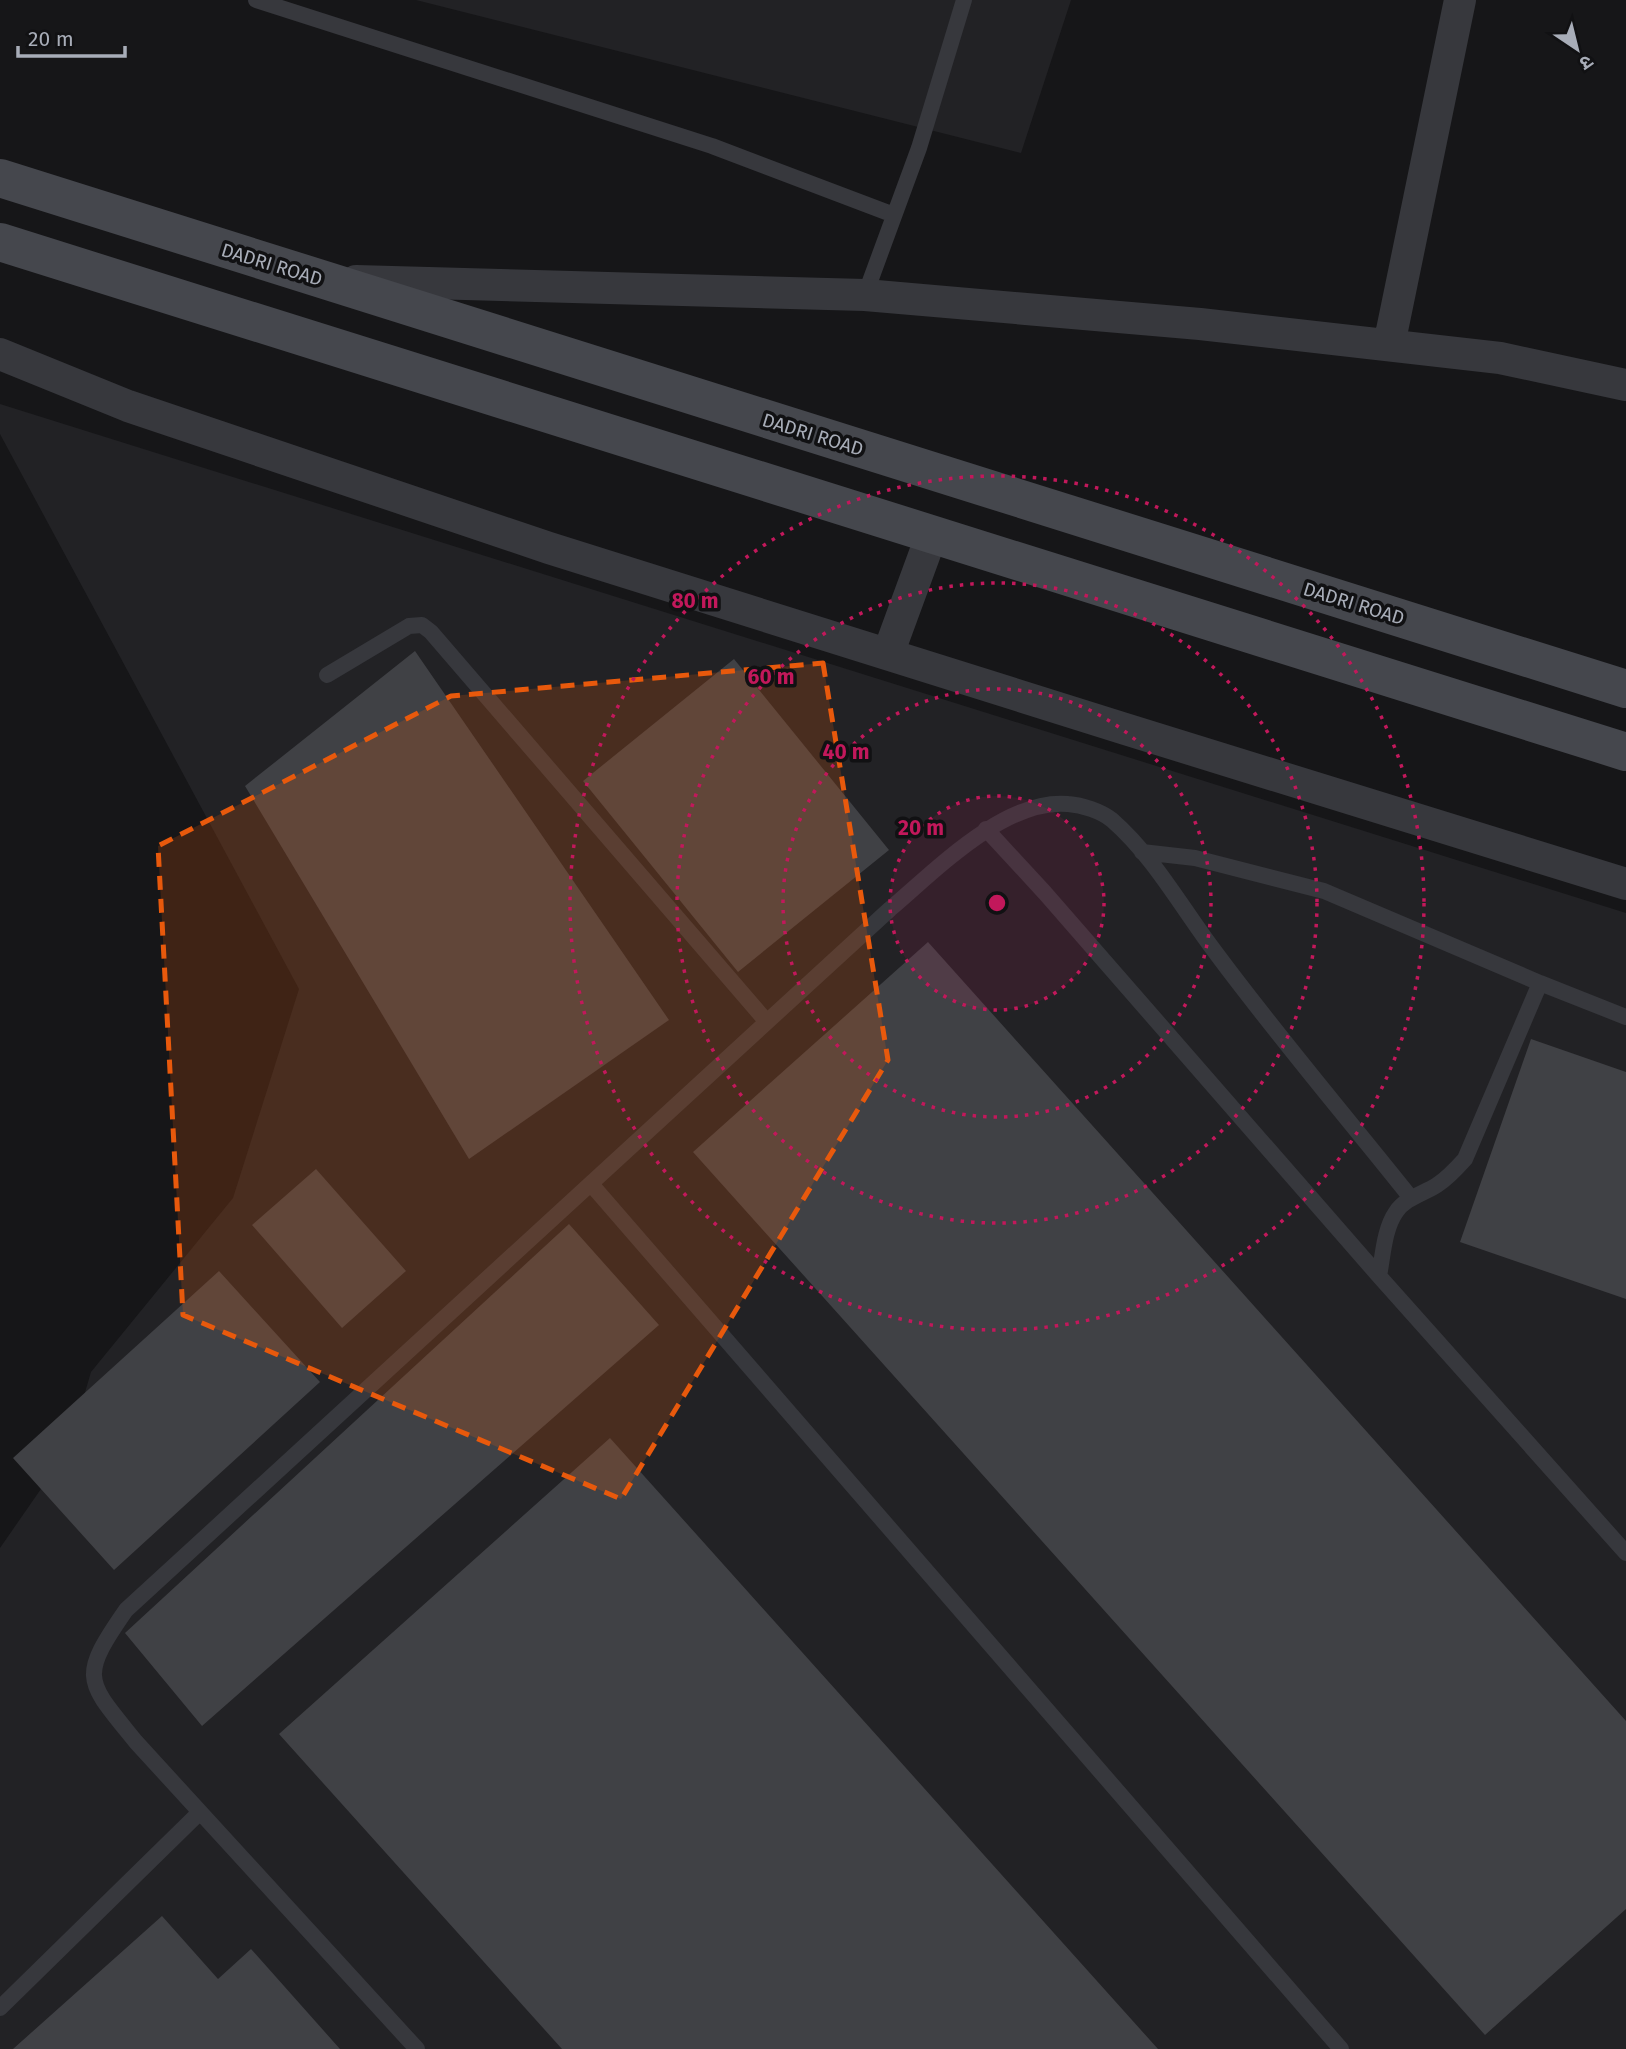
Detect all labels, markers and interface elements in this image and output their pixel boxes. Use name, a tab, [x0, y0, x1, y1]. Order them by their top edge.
scale bar	[18, 14, 124, 58]
north arrow	[1542, 14, 1612, 84]
text: 20 m	[28, 26, 74, 52]
text: उ	[1575, 50, 1598, 76]
street label: DADRI ROAD	[218, 238, 325, 291]
street label: DADRI ROAD	[759, 408, 866, 461]
street label: DADRI ROAD	[1300, 577, 1407, 630]
text: 80 m	[671, 588, 719, 614]
text: 60 m	[748, 664, 794, 690]
text: 40 m	[823, 739, 869, 765]
text: 20 m	[898, 815, 944, 841]
centre of rings	[985, 891, 1009, 915]

